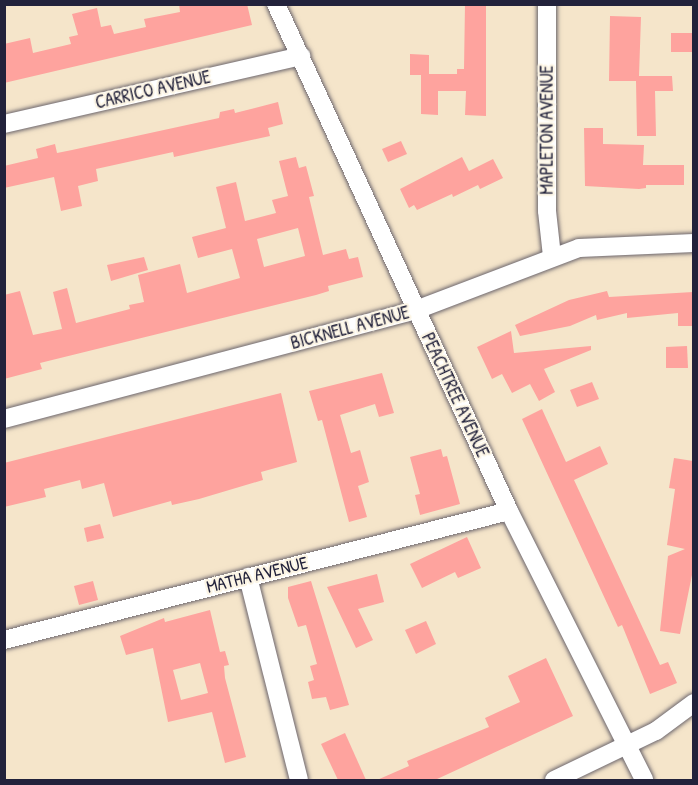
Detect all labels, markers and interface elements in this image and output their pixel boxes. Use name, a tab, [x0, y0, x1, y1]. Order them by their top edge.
street label: MAPLETON AVENUE	[536, 65, 558, 195]
street label: CARRICO AVENUE	[93, 66, 213, 114]
street label: BICKNELL AVENUE	[288, 302, 412, 354]
street label: PEACHTREE AVENUE	[417, 329, 493, 461]
street label: MATHA AVENUE	[204, 552, 310, 598]

